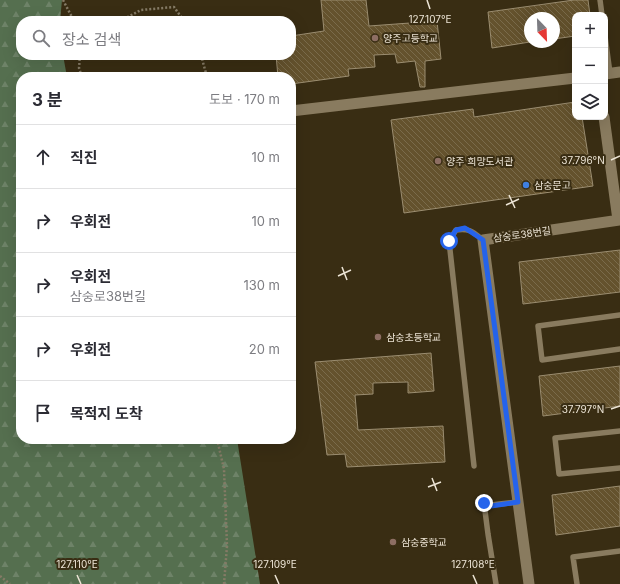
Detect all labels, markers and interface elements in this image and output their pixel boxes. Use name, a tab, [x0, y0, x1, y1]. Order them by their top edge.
north arrow	[524, 12, 560, 48]
map controls	[572, 12, 608, 120]
button: +	[572, 12, 608, 48]
text: 127.107°E	[409, 13, 452, 25]
search box	[16, 16, 296, 60]
icon: search	[30, 27, 52, 49]
text: 장소 검색	[62, 30, 121, 49]
place label: 양주고등학교	[383, 32, 438, 44]
marker: 양주고등학교	[370, 33, 380, 43]
button: −	[572, 48, 608, 84]
button: layers	[572, 84, 608, 120]
text: 3 분	[32, 90, 63, 110]
text: 도보 · 170 m	[209, 91, 280, 107]
icon: ahead	[32, 146, 54, 168]
text: 직진	[70, 148, 98, 167]
text: 10 m	[251, 149, 280, 165]
text: 37.796°N	[561, 154, 605, 166]
place label: 양주 희망도서관	[446, 155, 514, 167]
marker: 양주 희망도서관	[433, 156, 443, 166]
place label: 삼숭문고	[534, 179, 571, 191]
marker: 삼숭문고	[521, 180, 531, 190]
icon: right	[32, 210, 54, 232]
text: 우회전	[70, 212, 111, 231]
text: 10 m	[251, 213, 280, 229]
street label: 삼숭로38번길	[492, 224, 552, 244]
route start	[440, 232, 458, 250]
text: 우회전	[70, 267, 111, 286]
icon: right	[32, 274, 54, 296]
text: 130 m	[243, 277, 280, 293]
text: 삼숭로38번길	[70, 288, 146, 304]
place label: 삼숭초등학교	[386, 331, 441, 343]
marker: 삼숭초등학교	[373, 332, 383, 342]
icon: right	[32, 338, 54, 360]
text: 우회전	[70, 340, 111, 359]
text: 20 m	[249, 341, 280, 357]
icon: arrive	[32, 402, 54, 424]
text: 37.797°N	[562, 403, 604, 415]
text: 목적지 도착	[70, 404, 143, 423]
route end	[475, 494, 493, 512]
place label: 삼숭중학교	[401, 536, 447, 548]
marker: 삼숭중학교	[388, 537, 398, 547]
text: 127.110°E	[56, 558, 98, 570]
text: 127.109°E	[253, 558, 297, 570]
text: 127.108°E	[451, 558, 495, 570]

